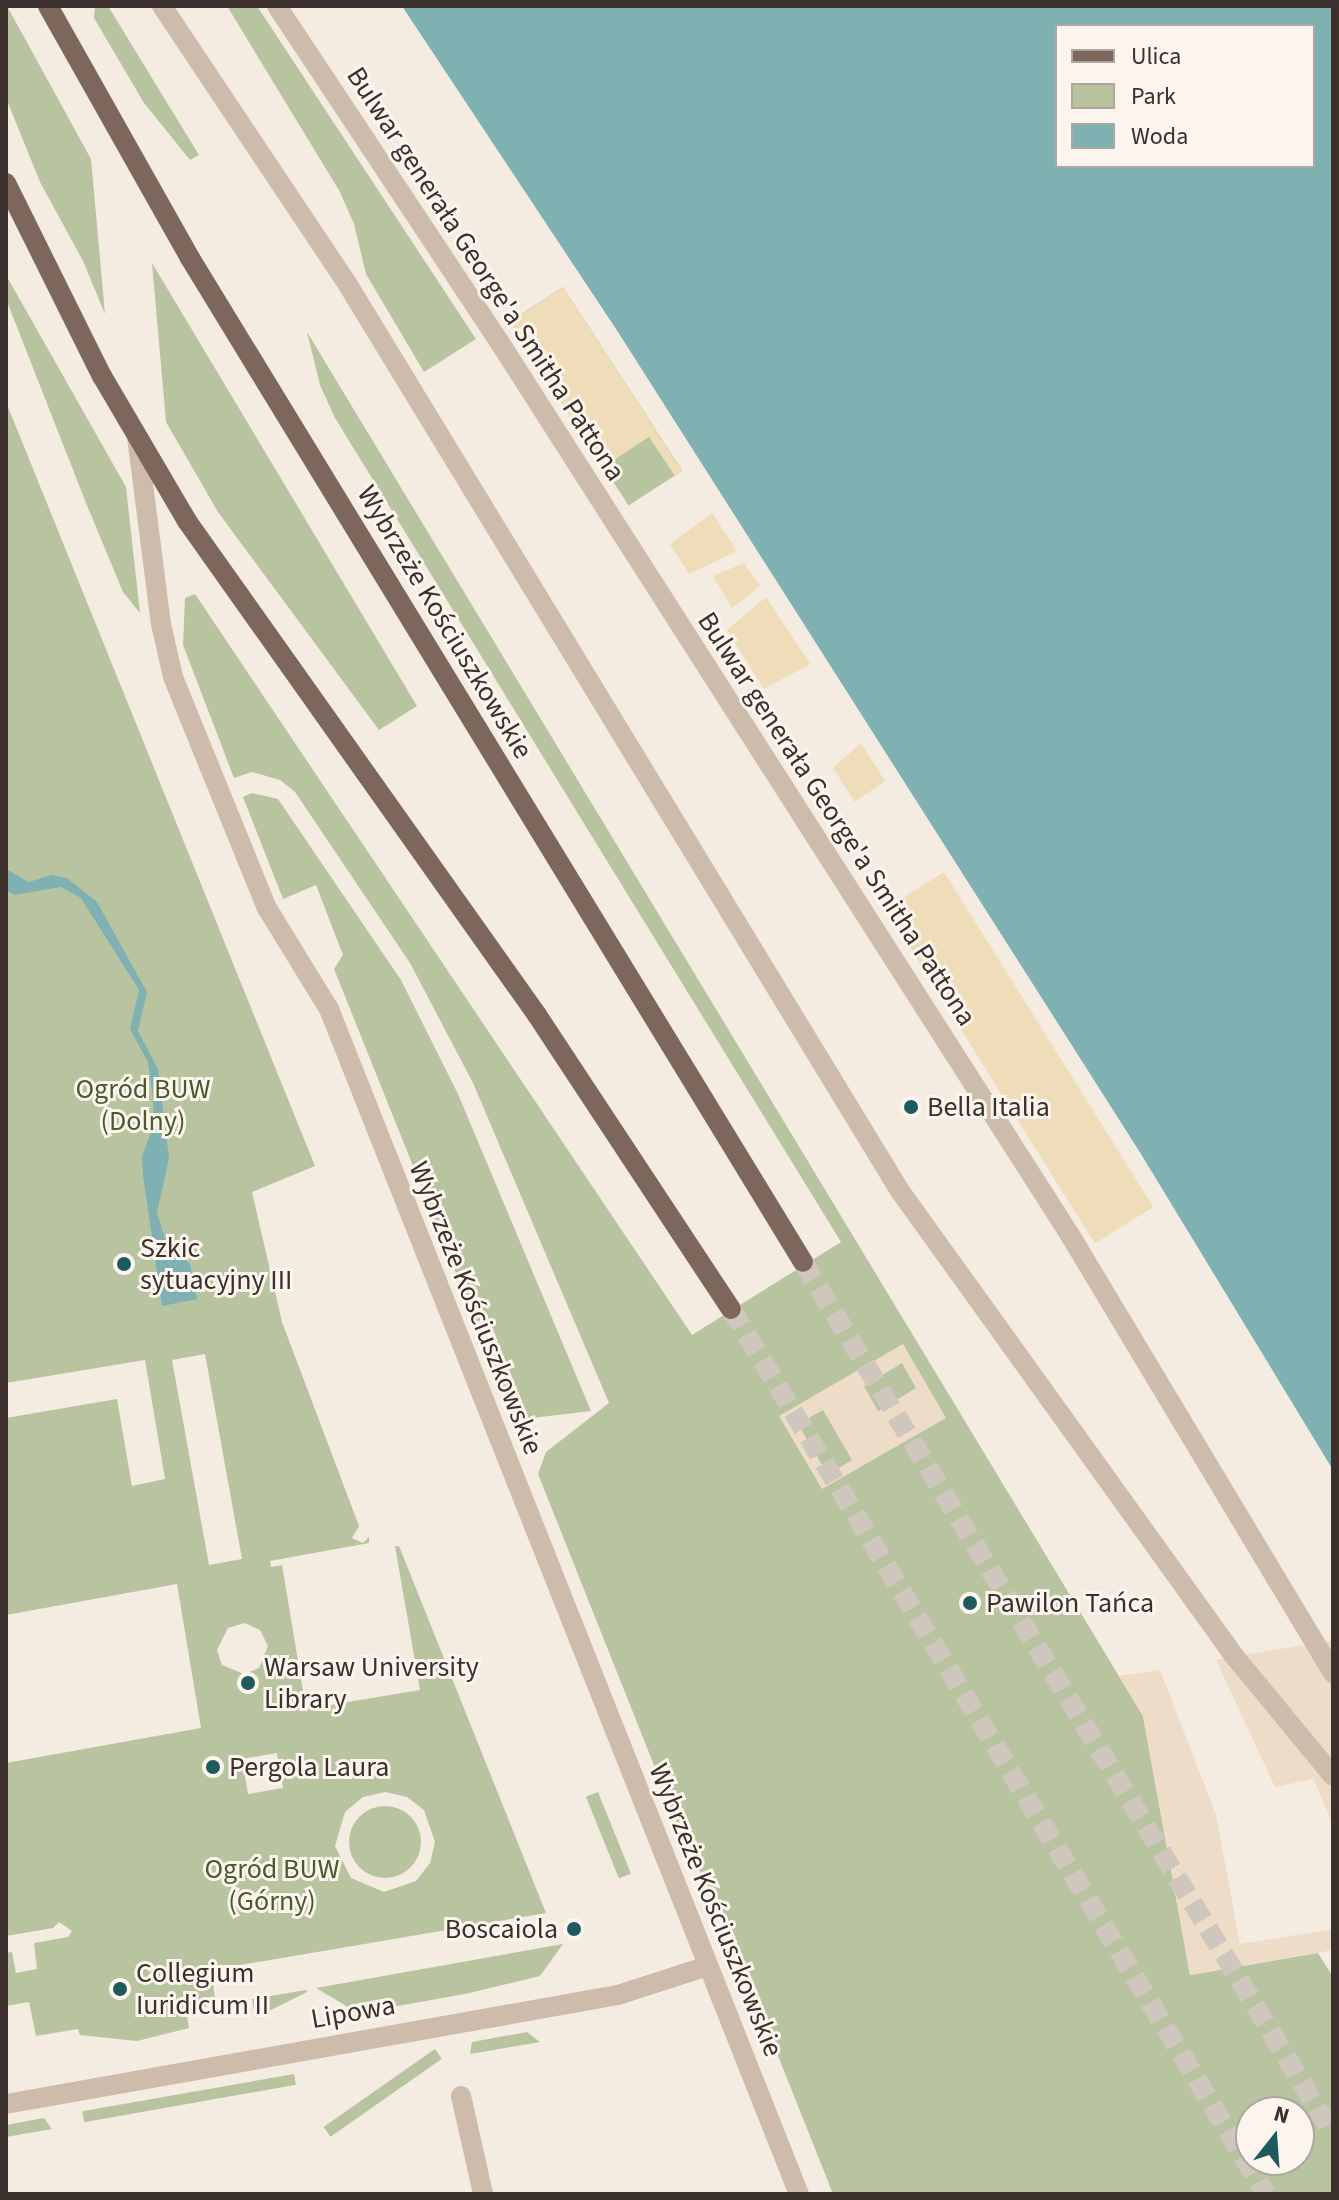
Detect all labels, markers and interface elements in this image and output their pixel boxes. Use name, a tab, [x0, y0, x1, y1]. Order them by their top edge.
legend	[1055, 24, 1315, 168]
text: Ulica	[1131, 39, 1181, 74]
street label: Bulwar generała George'a Smitha Pattona	[339, 61, 633, 487]
text: Park	[1131, 79, 1176, 114]
text: Woda	[1131, 119, 1188, 154]
street label: Wybrzeże Kościuszkowskie	[350, 479, 540, 765]
street label: Bulwar generała George'a Smitha Pattona	[690, 606, 984, 1032]
park label: Ogród BUW (Dolny)	[76, 1072, 210, 1138]
place label: Bella Italia	[927, 1090, 1050, 1124]
marker: Bella Italia	[902, 1098, 920, 1116]
street label: Wybrzeże Kościuszkowskie	[402, 1157, 550, 1459]
place label: Szkic sytuacyjny III	[140, 1231, 292, 1297]
marker: Szkic sytuacyjny III	[115, 1255, 133, 1273]
place label: Pawilon Tańca	[986, 1586, 1154, 1620]
marker: Pawilon Tańca	[961, 1594, 979, 1612]
place label: Warsaw University Library	[264, 1650, 479, 1716]
marker: Warsaw University Library	[239, 1674, 257, 1692]
place label: Pergola Laura	[229, 1750, 389, 1784]
marker: Pergola Laura	[204, 1758, 222, 1776]
street label: Wybrzeże Kościuszkowskie	[642, 1759, 790, 2061]
park label: Ogród BUW (Górny)	[205, 1852, 339, 1918]
place label: Boscaiola	[445, 1912, 558, 1946]
marker: Boscaiola	[565, 1920, 583, 1938]
place label: Collegium Iuridicum II	[136, 1956, 269, 2022]
marker: Collegium Iuridicum II	[111, 1980, 129, 1998]
street label: Lipowa	[308, 1988, 398, 2036]
north arrow	[1235, 2096, 1315, 2176]
text: N	[1270, 2098, 1293, 2132]

